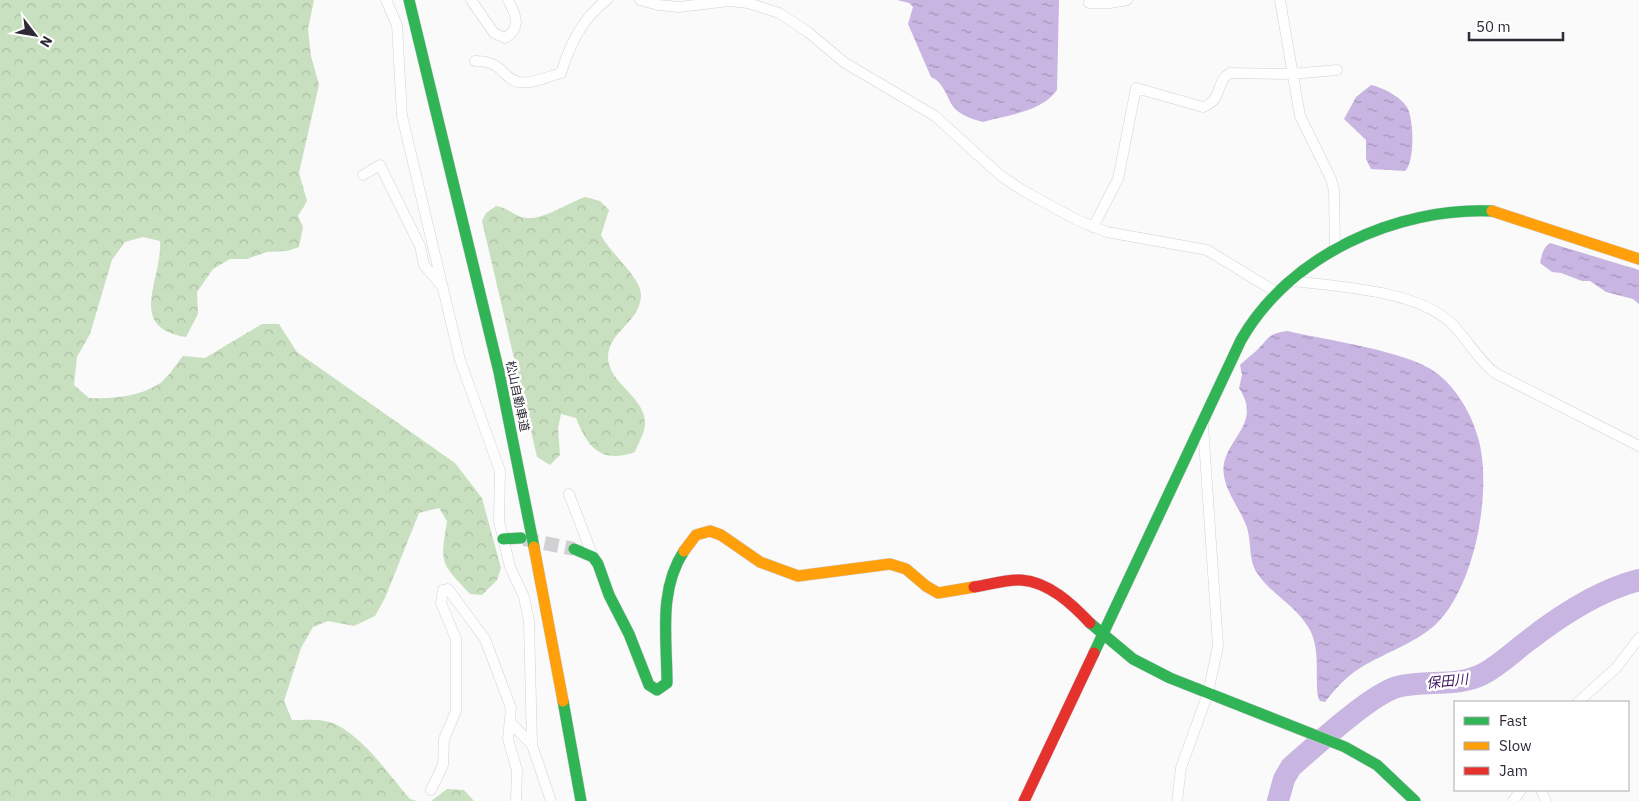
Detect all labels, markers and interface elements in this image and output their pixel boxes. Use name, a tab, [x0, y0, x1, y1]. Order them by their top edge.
north arrow	[10, 10, 60, 60]
scale bar	[1469, 10, 1563, 42]
text: 50 m	[1476, 17, 1511, 36]
text: N	[36, 33, 56, 51]
street label: 松山自動車道	[503, 359, 533, 433]
water label: 保田川	[1425, 670, 1471, 692]
legend	[1454, 701, 1629, 791]
text: Fast	[1499, 711, 1527, 730]
text: Slow	[1499, 736, 1532, 755]
text: Jam	[1499, 761, 1528, 780]

